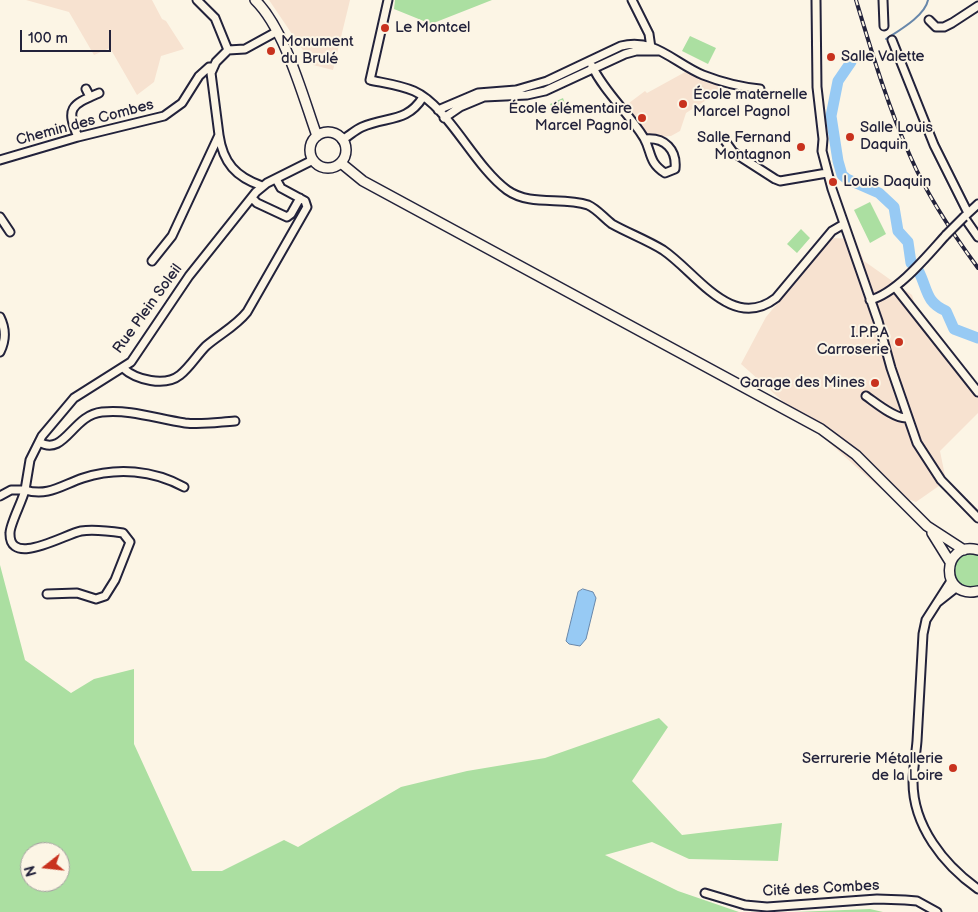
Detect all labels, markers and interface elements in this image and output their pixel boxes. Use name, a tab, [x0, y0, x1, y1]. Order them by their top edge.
place label: Le Montcel	[395, 19, 470, 37]
scale bar	[22, 20, 114, 52]
marker: Le Montcel	[379, 22, 391, 34]
text: 100 m	[28, 29, 68, 48]
place label: Monument du Brulé	[281, 33, 354, 68]
marker: Monument du Brulé	[265, 45, 277, 57]
place label: Salle Valette	[841, 48, 924, 66]
marker: Salle Valette	[825, 51, 837, 63]
place label: École maternelle Marcel Pagnol	[693, 86, 807, 121]
street label: Chemin des Combes	[14, 96, 156, 150]
marker: École maternelle Marcel Pagnol	[677, 98, 689, 110]
place label: École élémentaire Marcel Pagnol	[509, 100, 632, 135]
marker: École élémentaire Marcel Pagnol	[636, 112, 648, 124]
place label: Salle Louis Daquin	[860, 119, 933, 154]
place label: Salle Fernand Montagnon	[697, 129, 791, 164]
marker: Salle Louis Daquin	[844, 131, 856, 143]
marker: Salle Fernand Montagnon	[795, 141, 807, 153]
place label: Louis Daquin	[843, 173, 931, 191]
marker: Louis Daquin	[827, 176, 839, 188]
street label: Rue Plein Soleil	[110, 261, 186, 357]
place label: I.P.P.A Carroserie	[817, 324, 889, 359]
marker: I.P.P.A Carroserie	[893, 336, 905, 348]
place label: Garage des Mines	[740, 374, 865, 392]
marker: Garage des Mines	[869, 377, 881, 389]
place label: Serrurerie Métallerie de la Loire	[802, 750, 943, 785]
marker: Serrurerie Métallerie de la Loire	[947, 762, 959, 774]
north arrow	[20, 842, 70, 892]
text: N	[21, 864, 41, 878]
street label: Cité des Combes	[762, 877, 880, 901]

